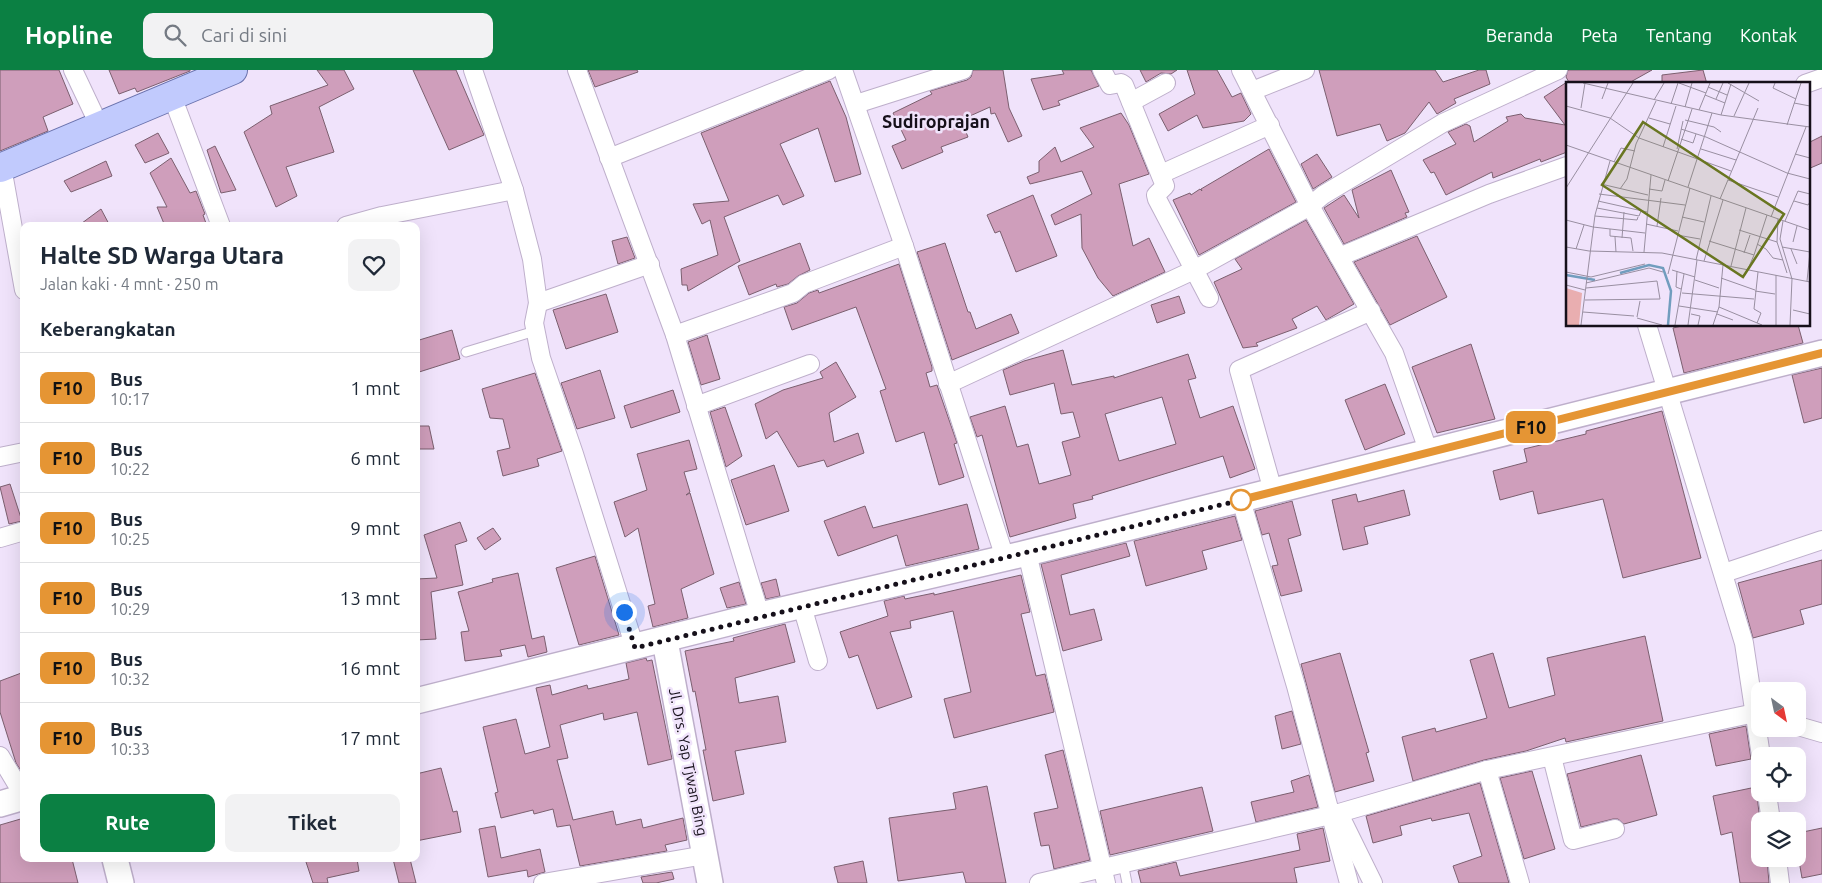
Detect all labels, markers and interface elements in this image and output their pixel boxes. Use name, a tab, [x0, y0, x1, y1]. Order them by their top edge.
search box	[143, 13, 493, 58]
icon: search	[161, 21, 189, 49]
text: Hopline	[25, 22, 113, 49]
text: Cari di sini	[201, 24, 287, 46]
text: Beranda	[1486, 25, 1553, 45]
text: Peta	[1581, 25, 1618, 45]
text: Tentang	[1646, 25, 1712, 45]
text: Kontak	[1740, 25, 1797, 45]
inset map	[1566, 82, 1810, 326]
district label: Sudiroprajan	[882, 111, 990, 131]
button: heart	[348, 239, 400, 291]
text: Halte SD Warga Utara	[40, 242, 284, 269]
text: Jalan kaki · 4 mnt · 250 m	[40, 275, 219, 293]
text: Keberangkatan	[40, 318, 176, 340]
text: Bus	[110, 368, 143, 390]
text: 1 mnt	[350, 377, 400, 399]
text: F10	[52, 378, 83, 398]
text: 10:17	[110, 390, 150, 408]
line badge: F10	[1502, 411, 1560, 443]
text: F10	[1516, 417, 1546, 437]
text: Bus	[110, 438, 143, 460]
text: 6 mnt	[350, 447, 400, 469]
text: F10	[52, 448, 83, 468]
text: 10:22	[110, 460, 150, 478]
unlabelled marker	[1230, 489, 1252, 511]
text: Bus	[110, 508, 143, 530]
text: 9 mnt	[350, 517, 400, 539]
text: F10	[52, 518, 83, 538]
text: 10:25	[110, 530, 150, 548]
text: Bus	[110, 578, 143, 600]
text: 13 mnt	[340, 587, 400, 609]
text: F10	[52, 588, 83, 608]
text: 10:29	[110, 600, 150, 618]
your location	[612, 600, 637, 625]
text: Bus	[110, 648, 143, 670]
text: 16 mnt	[340, 657, 400, 679]
text: F10	[52, 658, 83, 678]
text: 10:32	[110, 670, 150, 688]
north arrow	[1751, 682, 1806, 738]
map controls	[1751, 682, 1806, 867]
street label: Jl. Drs. Yap Tjwan Bing	[666, 687, 711, 837]
text: Bus	[110, 718, 143, 740]
text: 17 mnt	[340, 727, 400, 749]
text: F10	[52, 728, 83, 748]
text: 10:33	[110, 740, 150, 758]
button: locate	[1751, 747, 1806, 802]
button: Rute	[40, 794, 215, 852]
button: Tiket	[225, 794, 400, 852]
button: layers	[1751, 812, 1806, 867]

